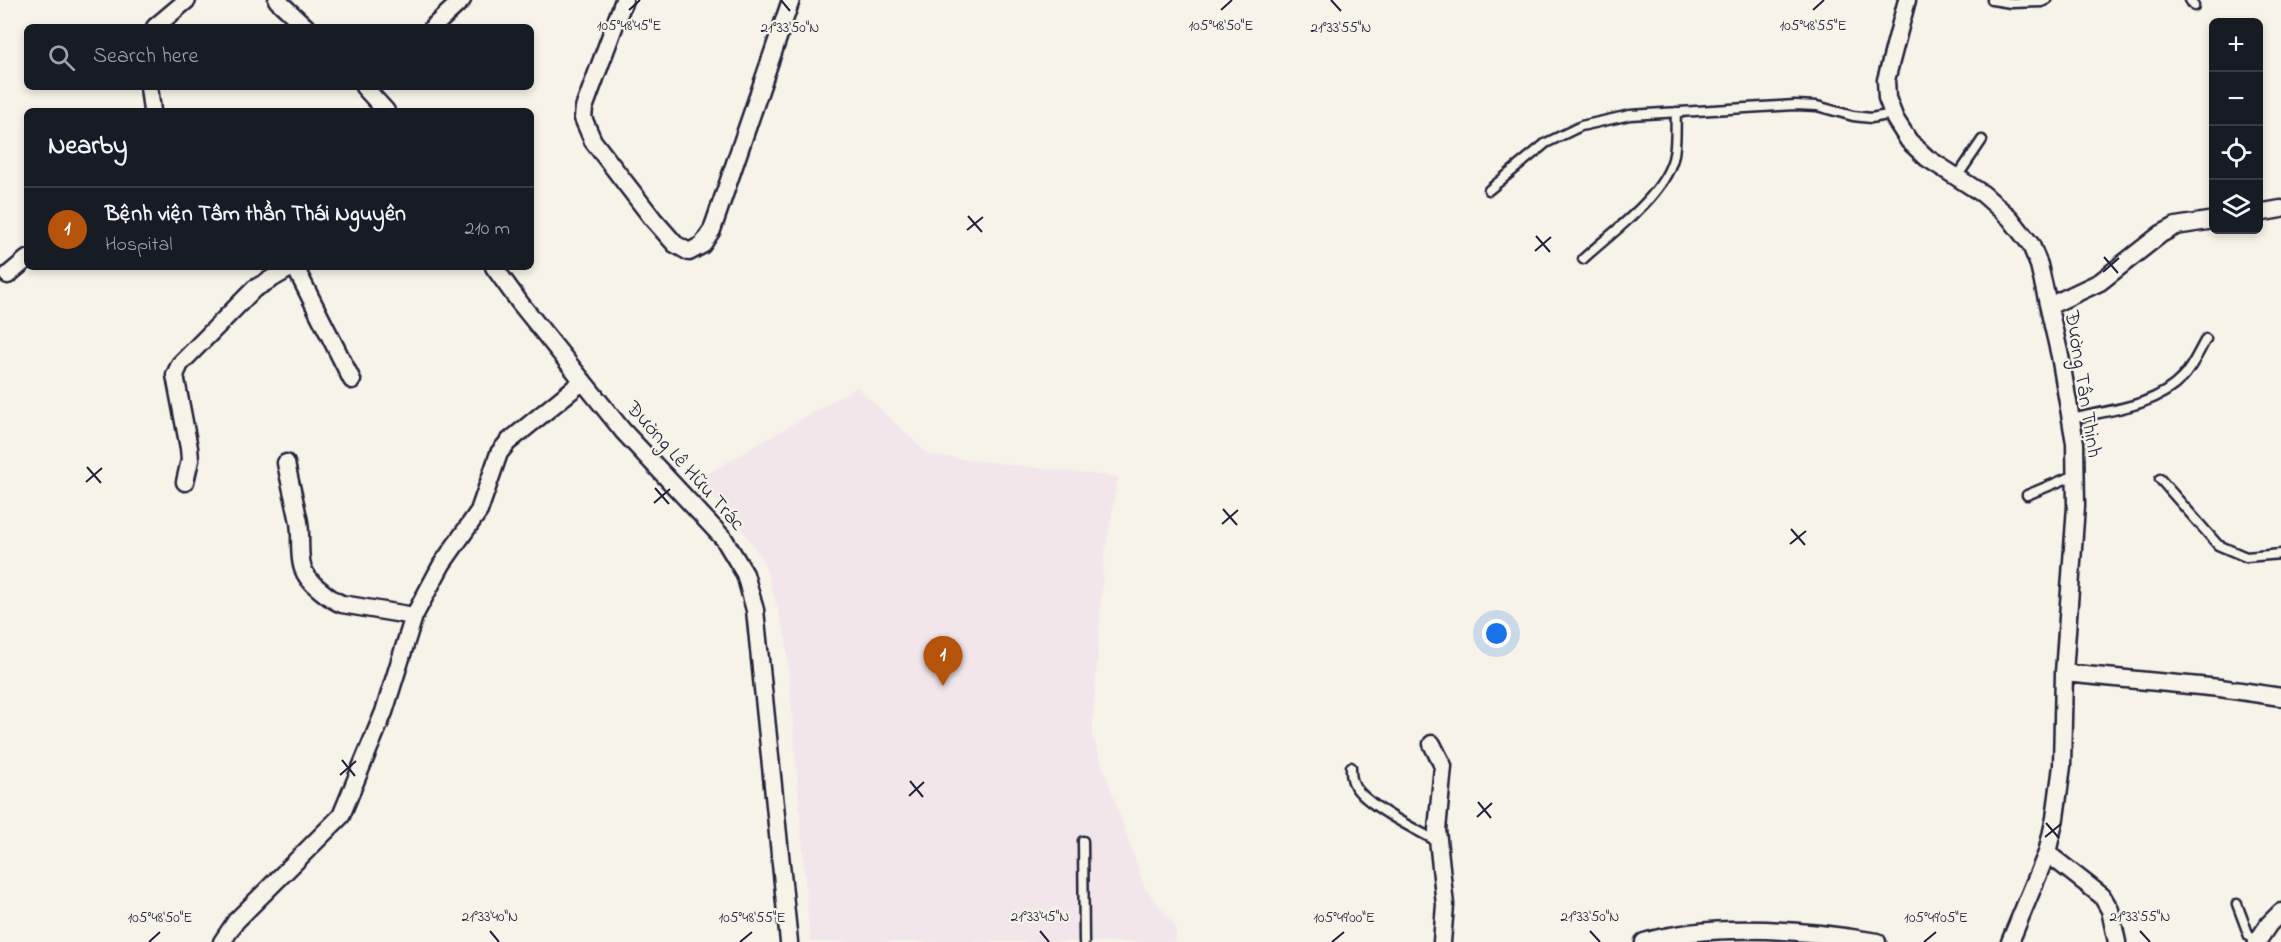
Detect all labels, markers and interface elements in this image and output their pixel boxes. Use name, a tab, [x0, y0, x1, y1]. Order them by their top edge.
text: 105°48'45"E	[597, 15, 661, 37]
text: 105°48'50"E	[1189, 15, 1253, 37]
text: 105°48'55"E	[1780, 15, 1847, 37]
text: 21°33'50"N	[761, 17, 819, 39]
text: 21°33'55"N	[1310, 17, 1372, 39]
map controls	[2209, 18, 2263, 234]
button: +	[2209, 18, 2263, 72]
search box	[24, 24, 534, 90]
icon: search	[45, 41, 78, 74]
text: Search here	[93, 41, 198, 73]
button: −	[2209, 72, 2263, 126]
button: locate	[2209, 126, 2263, 180]
text: Nearby	[48, 128, 127, 166]
button: layers	[2209, 180, 2263, 234]
text: Bệnh viện Tâm thần Thái Nguyên	[105, 199, 406, 231]
text: 1	[64, 215, 71, 244]
text: 210 m	[465, 215, 510, 244]
text: Hospital	[105, 231, 173, 260]
street label: Đường Tân Thịnh	[2053, 308, 2108, 460]
street label: Đường Lê Hữu Trác	[616, 394, 752, 540]
your location	[1482, 619, 1511, 648]
pin: 1	[924, 636, 962, 686]
text: 21°33'40"N	[462, 906, 518, 928]
text: 21°33'45"N	[1011, 906, 1069, 928]
text: 21°33'50"N	[1561, 906, 1619, 928]
text: 21°33'55"N	[2109, 906, 2171, 928]
text: 105°48'50"E	[128, 907, 192, 929]
text: 105°48'55"E	[719, 907, 786, 929]
text: 105°49'00"E	[1313, 907, 1375, 929]
text: 105°49'05"E	[1904, 907, 1968, 929]

